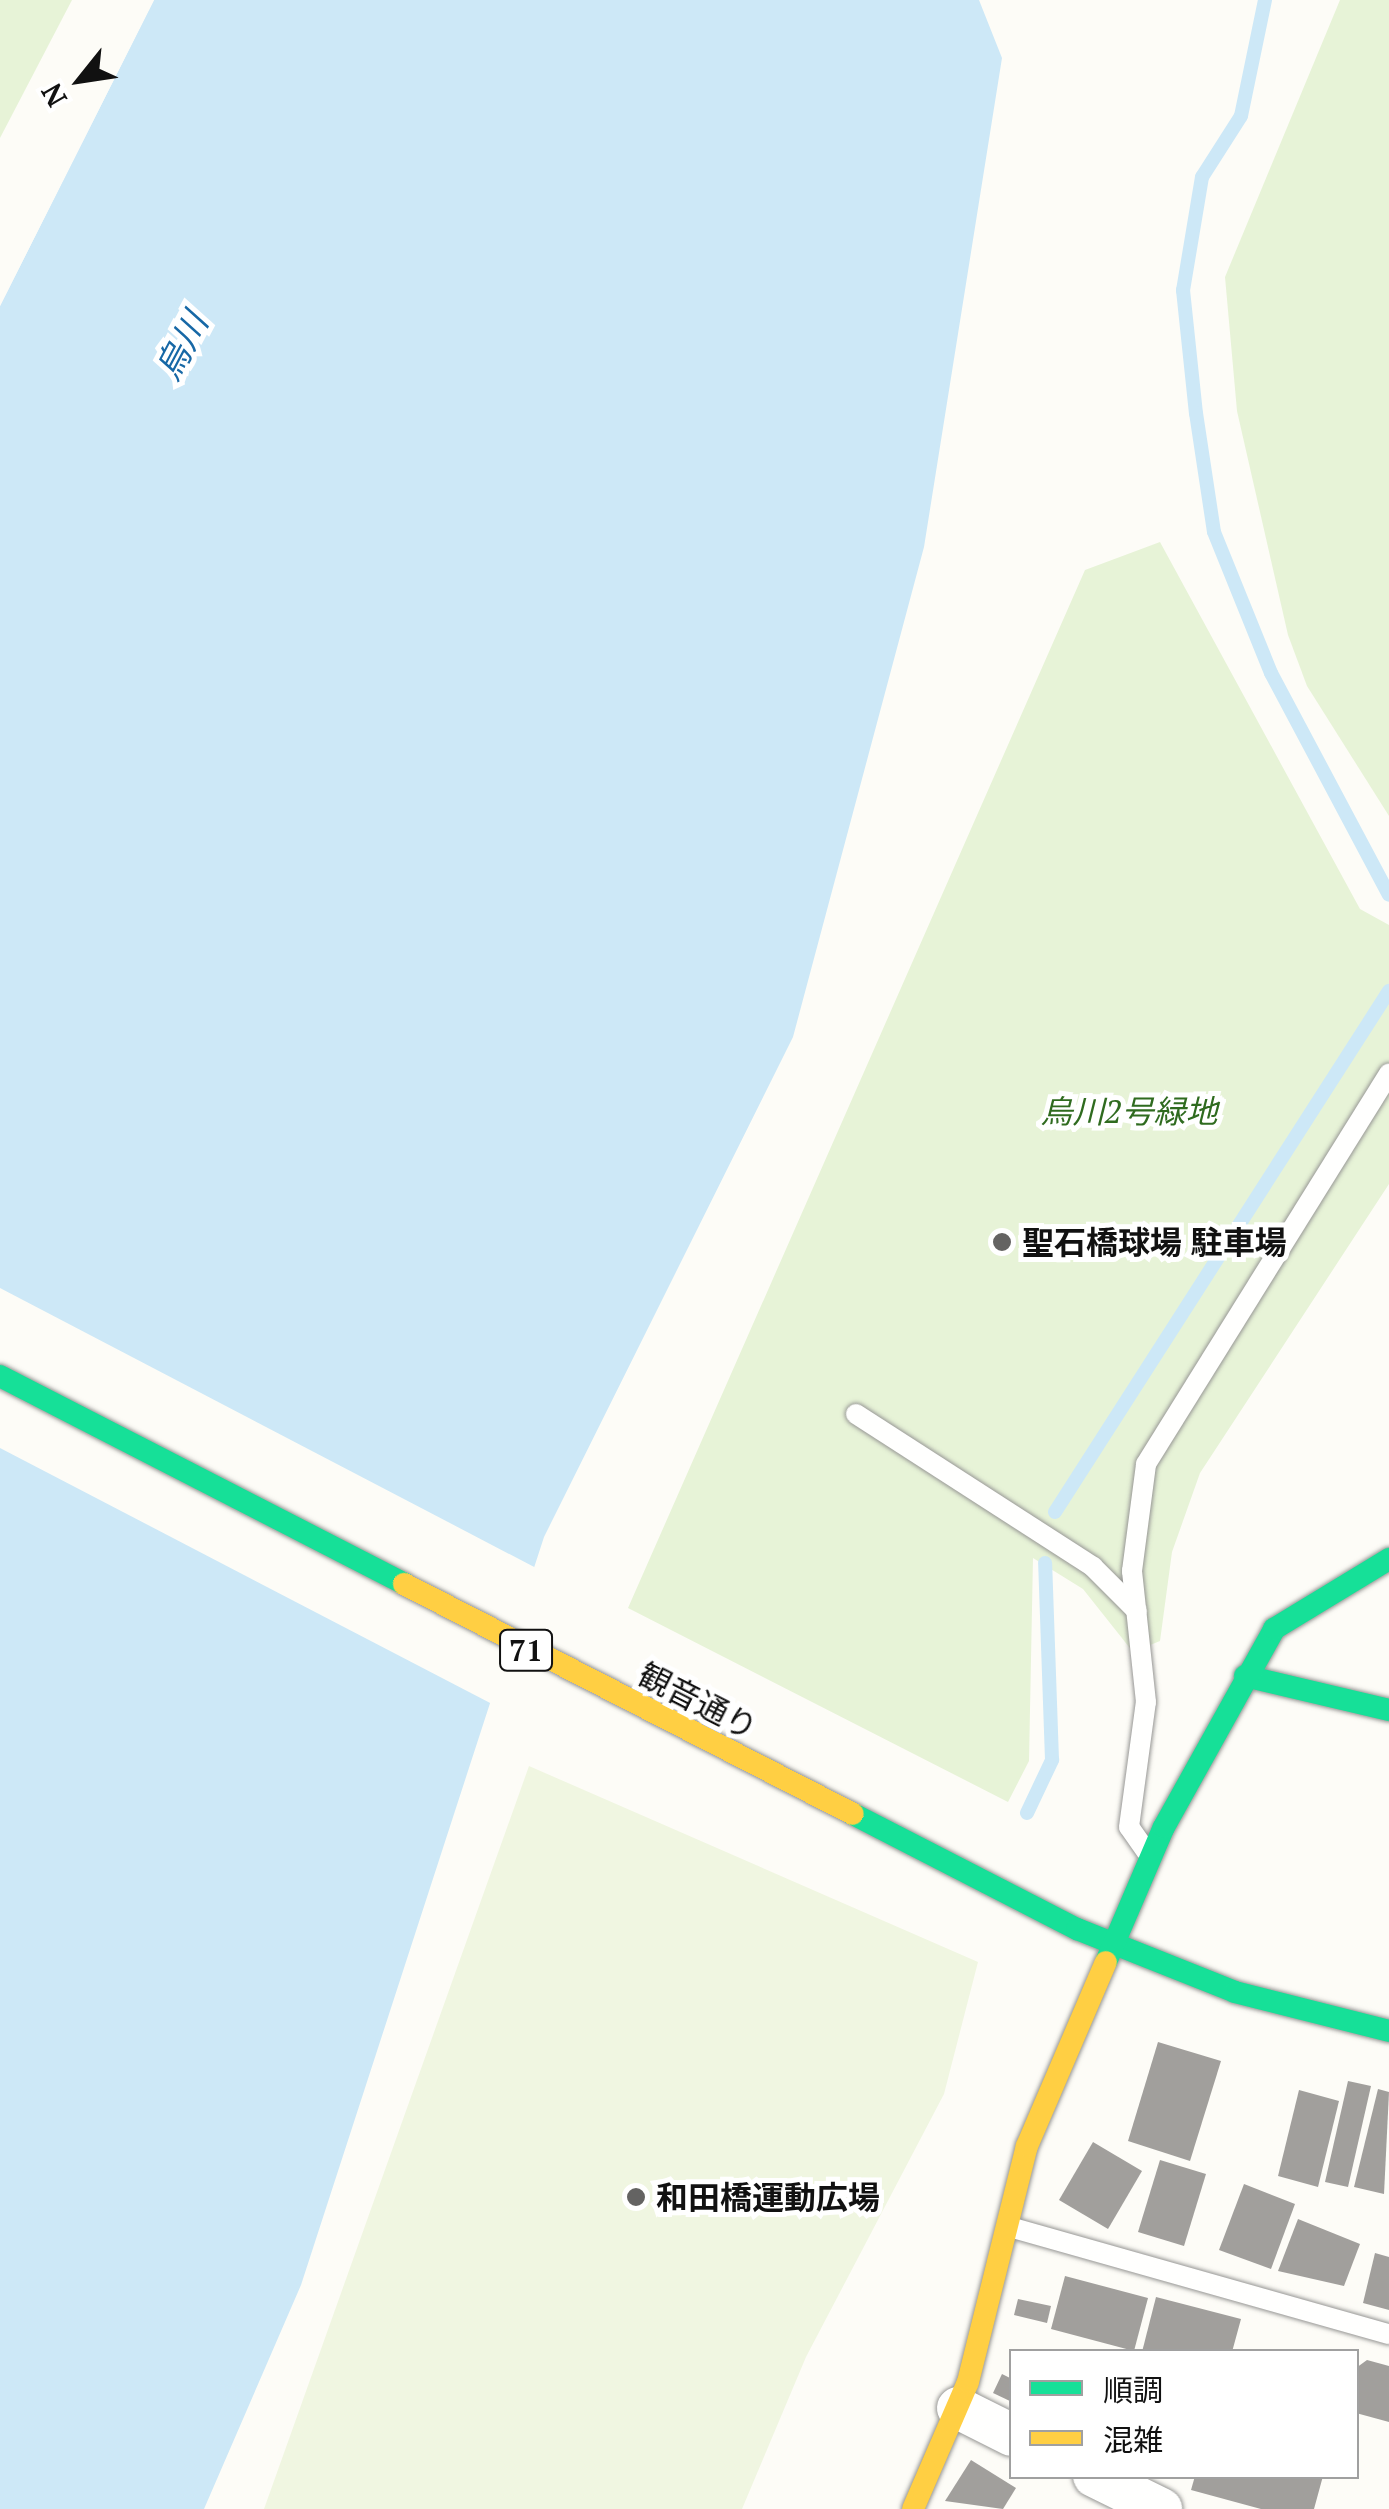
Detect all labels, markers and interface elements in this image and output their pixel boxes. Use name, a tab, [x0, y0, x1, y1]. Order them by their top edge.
north arrow	[30, 30, 130, 130]
text: N	[32, 77, 75, 114]
water label: 烏川	[146, 305, 216, 387]
park label: 烏川2号緑地	[1041, 1092, 1217, 1130]
place label: 聖石橋球場 駐車場	[1022, 1223, 1287, 1261]
marker: 聖石橋球場 駐車場	[991, 1231, 1013, 1253]
road number: 71	[498, 1625, 554, 1675]
street label: 観音通り	[632, 1655, 764, 1747]
place label: 和田橋運動広場	[656, 2178, 880, 2216]
marker: 和田橋運動広場	[625, 2186, 647, 2208]
legend	[1009, 2349, 1359, 2479]
text: 順調	[1103, 2370, 1163, 2410]
text: 混雑	[1103, 2420, 1163, 2460]

